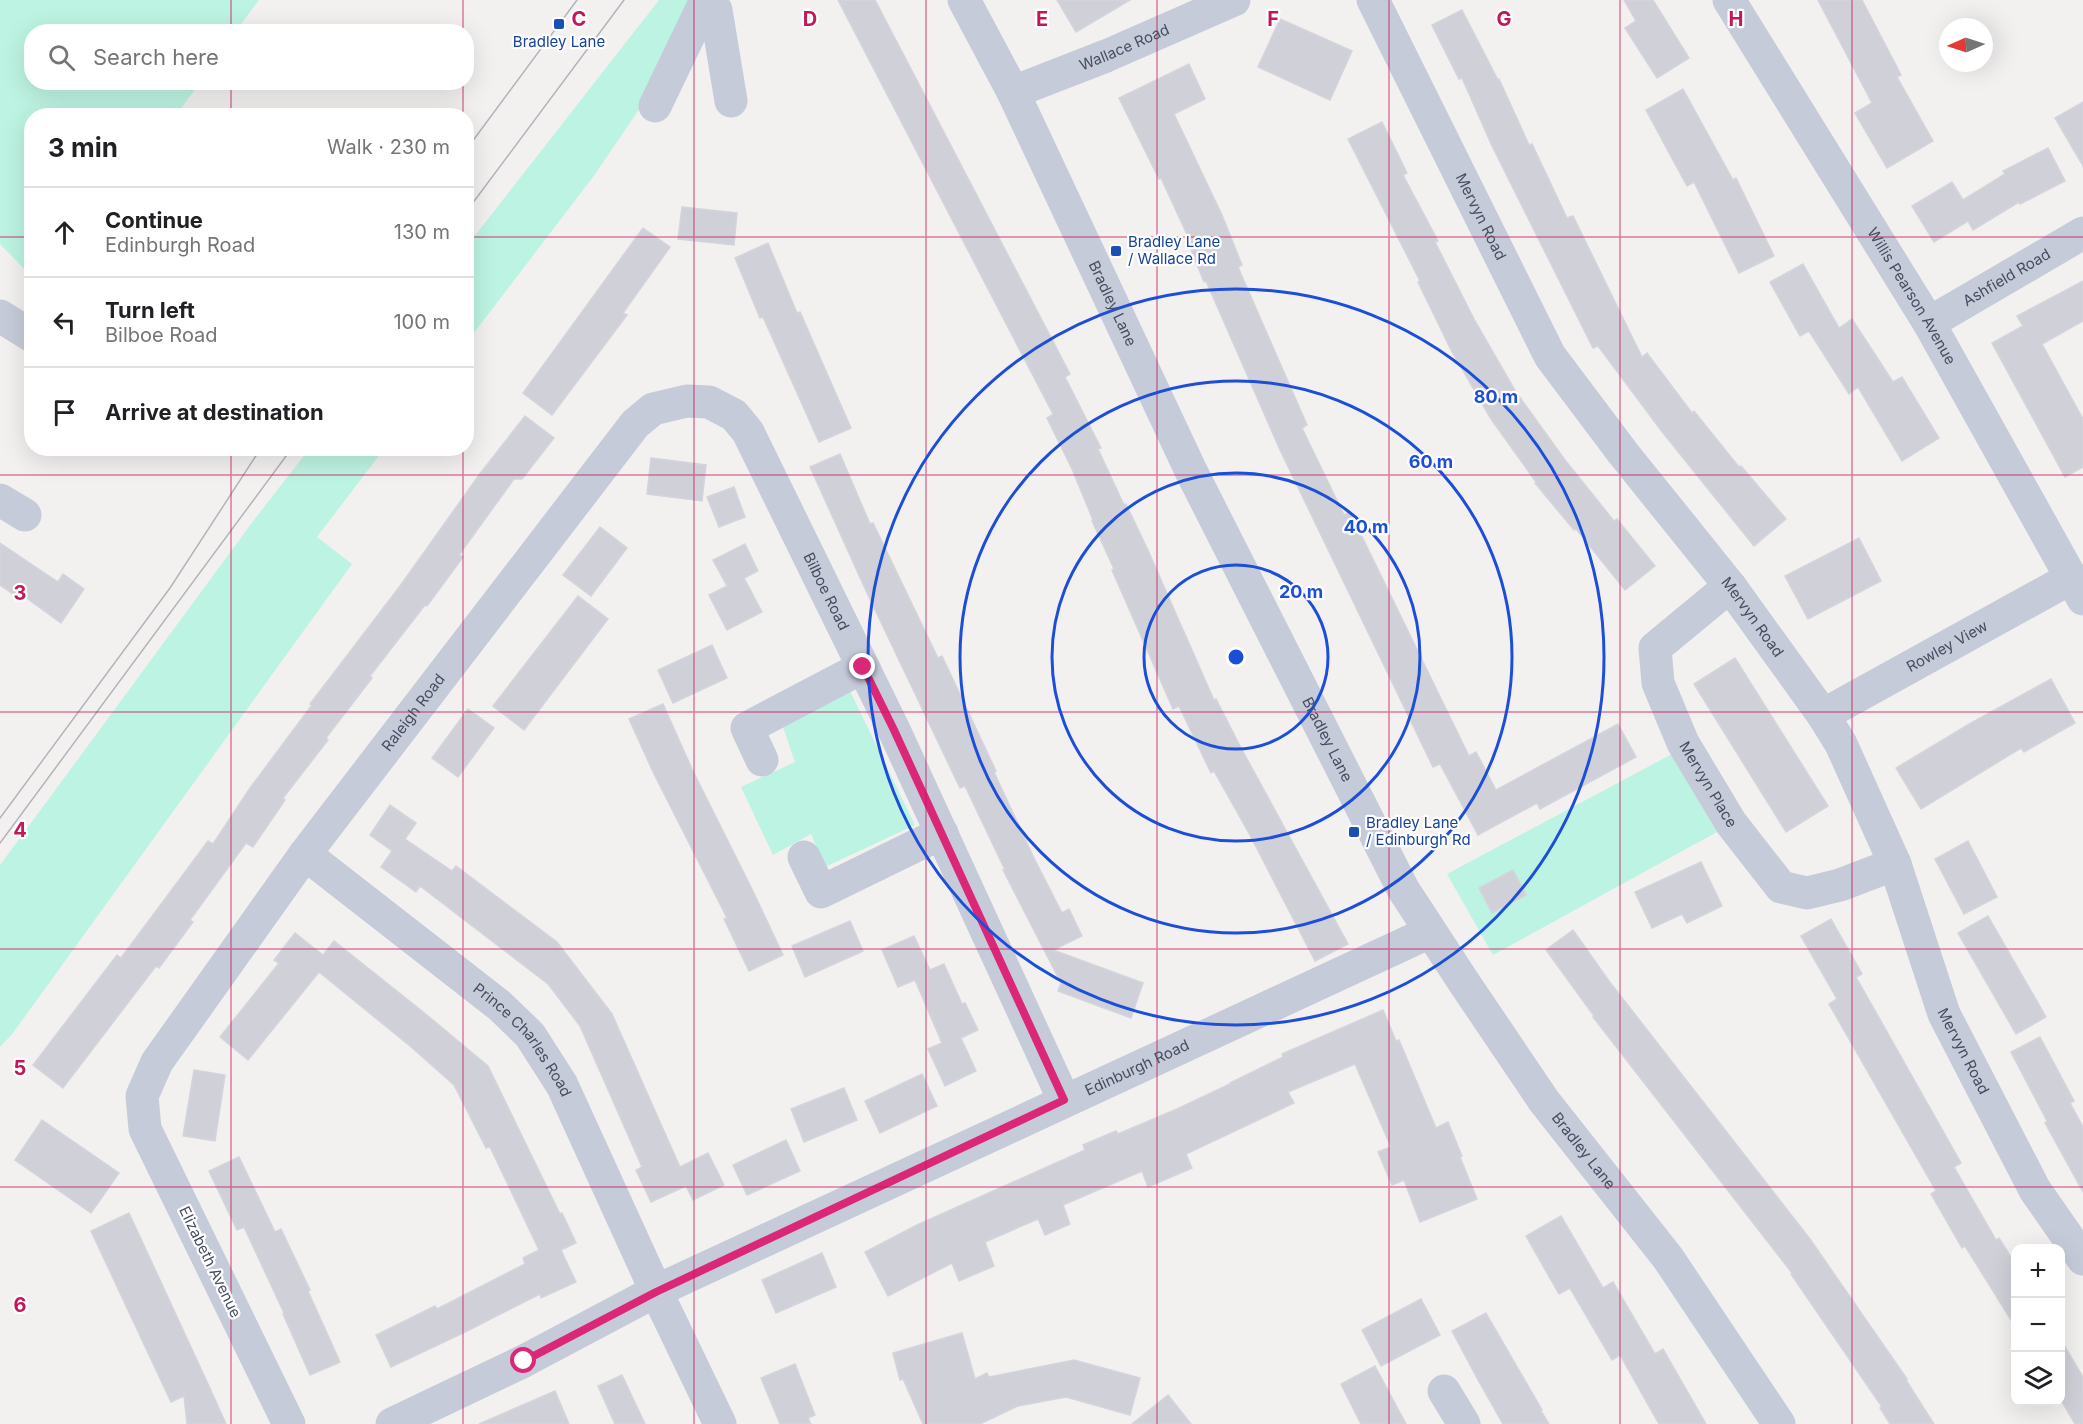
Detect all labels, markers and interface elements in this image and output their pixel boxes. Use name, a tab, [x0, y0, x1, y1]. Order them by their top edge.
text: C	[572, 7, 586, 31]
text: D	[803, 7, 817, 31]
text: E	[1036, 7, 1048, 31]
text: F	[1267, 7, 1279, 31]
text: G	[1496, 7, 1512, 31]
text: H	[1729, 7, 1743, 31]
marker: Bradley Lane	[552, 17, 566, 31]
north arrow	[1939, 18, 1993, 72]
street label: Wallace Road	[1077, 19, 1172, 74]
search box	[24, 24, 474, 90]
place label: Bradley Lane	[513, 32, 605, 51]
icon: search	[45, 41, 78, 74]
text: Search here	[93, 44, 219, 70]
text: 3 min	[48, 132, 118, 163]
text: Walk · 230 m	[327, 135, 450, 159]
street label: Mervyn Road	[1452, 170, 1511, 263]
text: Continue	[105, 207, 203, 233]
icon: ahead	[48, 216, 81, 249]
text: 130 m	[394, 220, 450, 244]
street label: Willis Pearson Avenue	[1863, 224, 1960, 368]
place label: Bradley Lane / Wallace Rd	[1128, 232, 1220, 268]
text: Edinburgh Road	[105, 233, 255, 257]
marker: Bradley Lane / Wallace Rd	[1109, 244, 1123, 258]
street label: Ashfield Road	[1959, 244, 2054, 310]
street label: Bradley Lane	[1085, 258, 1141, 349]
text: Turn left	[105, 297, 195, 323]
icon: left	[48, 306, 81, 339]
text: 100 m	[393, 310, 450, 334]
text: Bilboe Road	[105, 323, 218, 347]
text: 80 m	[1474, 386, 1518, 407]
icon: arrive	[48, 396, 81, 429]
text: Arrive at destination	[105, 399, 324, 425]
text: 60 m	[1409, 451, 1453, 472]
text: 40 m	[1344, 516, 1389, 537]
street label: Bilboe Road	[799, 549, 854, 633]
street label: Mervyn Road	[1717, 573, 1788, 661]
text: 3	[14, 581, 26, 605]
text: 20 m	[1279, 581, 1323, 602]
street label: Rowley View	[1903, 616, 1991, 676]
centre of rings	[1226, 647, 1246, 667]
route end	[849, 653, 875, 679]
street label: Raleigh Road	[377, 670, 449, 755]
street label: Bradley Lane	[1298, 694, 1357, 785]
street label: Mervyn Place	[1675, 738, 1742, 831]
place label: Bradley Lane / Edinburgh Rd	[1366, 813, 1471, 849]
text: 4	[13, 818, 27, 842]
marker: Bradley Lane / Edinburgh Rd	[1347, 825, 1361, 839]
street label: Prince Charles Road	[470, 979, 576, 1100]
street label: Mervyn Road	[1934, 1005, 1994, 1097]
street label: Edinburgh Road	[1082, 1035, 1192, 1100]
text: 5	[14, 1056, 26, 1080]
street label: Bradley Lane	[1548, 1109, 1620, 1193]
street label: Elizabeth Avenue	[175, 1203, 246, 1321]
map controls	[2011, 1244, 2065, 1406]
button: +	[2011, 1244, 2065, 1298]
text: 6	[14, 1293, 27, 1317]
button: −	[2011, 1298, 2065, 1352]
route start	[510, 1347, 536, 1373]
button: layers	[2011, 1352, 2065, 1406]

